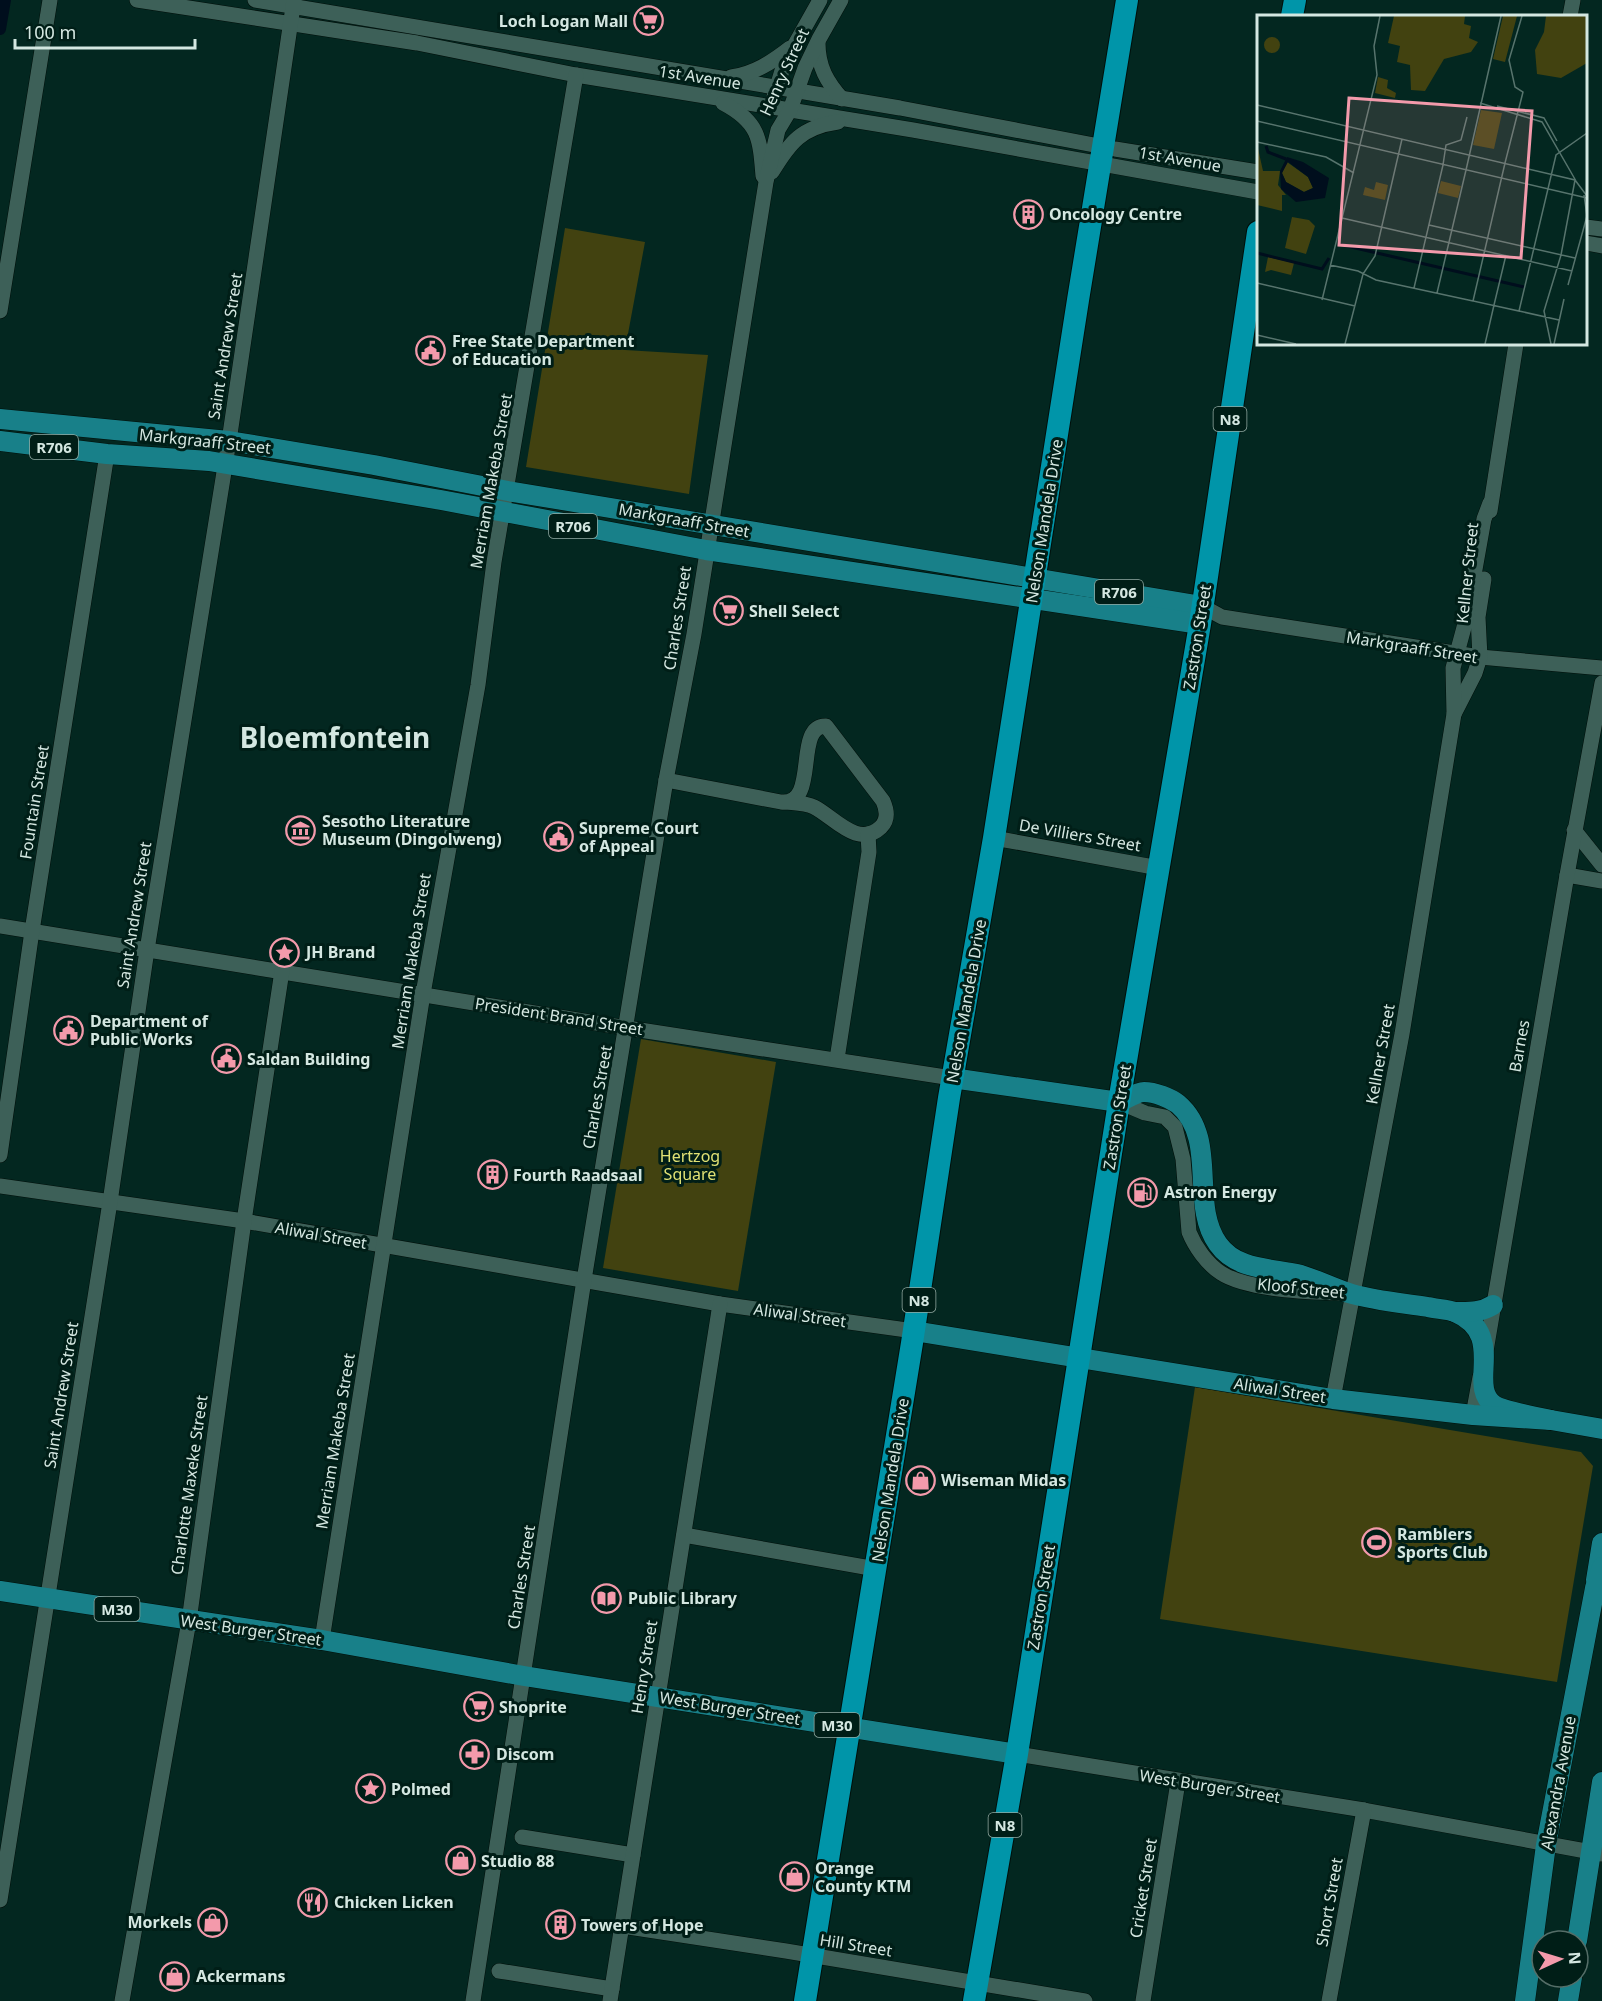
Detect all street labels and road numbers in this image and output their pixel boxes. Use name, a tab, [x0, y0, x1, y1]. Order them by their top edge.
street label: Henry Street	[754, 24, 814, 119]
street label: 1st Avenue	[657, 60, 743, 94]
street label: 1st Avenue	[1137, 141, 1223, 177]
street label: Saint Andrew Street	[203, 271, 247, 421]
street label: Merriam Makeba Street	[465, 391, 517, 570]
road number: N8	[1214, 407, 1246, 431]
street label: Markgraaff Street	[138, 423, 272, 459]
road number: R706	[30, 435, 78, 459]
street label: Nelson Mandela Drive	[1020, 437, 1068, 605]
street label: Markgraaff Street	[617, 498, 751, 542]
road number: R706	[549, 514, 597, 538]
street label: Kellner Street	[1451, 521, 1483, 625]
street label: Charles Street	[658, 564, 696, 672]
road number: R706	[1095, 580, 1143, 604]
street label: Zastron Street	[1178, 583, 1216, 691]
street label: Markgraaff Street	[1345, 626, 1479, 668]
street label: Fountain Street	[14, 743, 54, 861]
street label: De Villiers Street	[1017, 813, 1143, 857]
street label: Saint Andrew Street	[112, 840, 156, 990]
street label: Merriam Makeba Street	[386, 871, 436, 1050]
street label: Nelson Mandela Drive	[941, 917, 991, 1085]
street label: President Brand Street	[473, 992, 645, 1040]
street label: Kellner Street	[1360, 1002, 1400, 1106]
street label: Barnes	[1504, 1018, 1534, 1074]
street label: Charles Street	[577, 1043, 617, 1151]
street label: Zastron Street	[1098, 1063, 1136, 1171]
street label: Aliwal Street	[273, 1216, 369, 1254]
street label: Kloof Street	[1256, 1272, 1346, 1304]
road number: N8	[902, 1288, 936, 1312]
street label: Aliwal Street	[752, 1298, 848, 1332]
street label: Saint Andrew Street	[39, 1320, 83, 1470]
street label: Merriam Makeba Street	[310, 1351, 360, 1530]
street label: Aliwal Street	[1232, 1372, 1328, 1408]
street label: Charlotte Maxeke Street	[165, 1394, 213, 1576]
street label: Nelson Mandela Drive	[866, 1396, 914, 1564]
street label: Charles Street	[502, 1523, 540, 1631]
street label: Zastron Street	[1022, 1543, 1060, 1651]
road number: M30	[94, 1597, 140, 1621]
street label: West Burger Street	[179, 1609, 323, 1651]
street label: Henry Street	[626, 1618, 662, 1715]
street label: West Burger Street	[658, 1686, 802, 1730]
road number: M30	[814, 1713, 860, 1737]
street label: Alexandra Avenue	[1535, 1714, 1581, 1852]
street label: West Burger Street	[1138, 1764, 1282, 1808]
road number: N8	[988, 1813, 1022, 1837]
street label: Cricket Street	[1124, 1836, 1162, 1939]
street label: Short Street	[1310, 1856, 1348, 1948]
street label: Hill Street	[818, 1928, 894, 1962]

